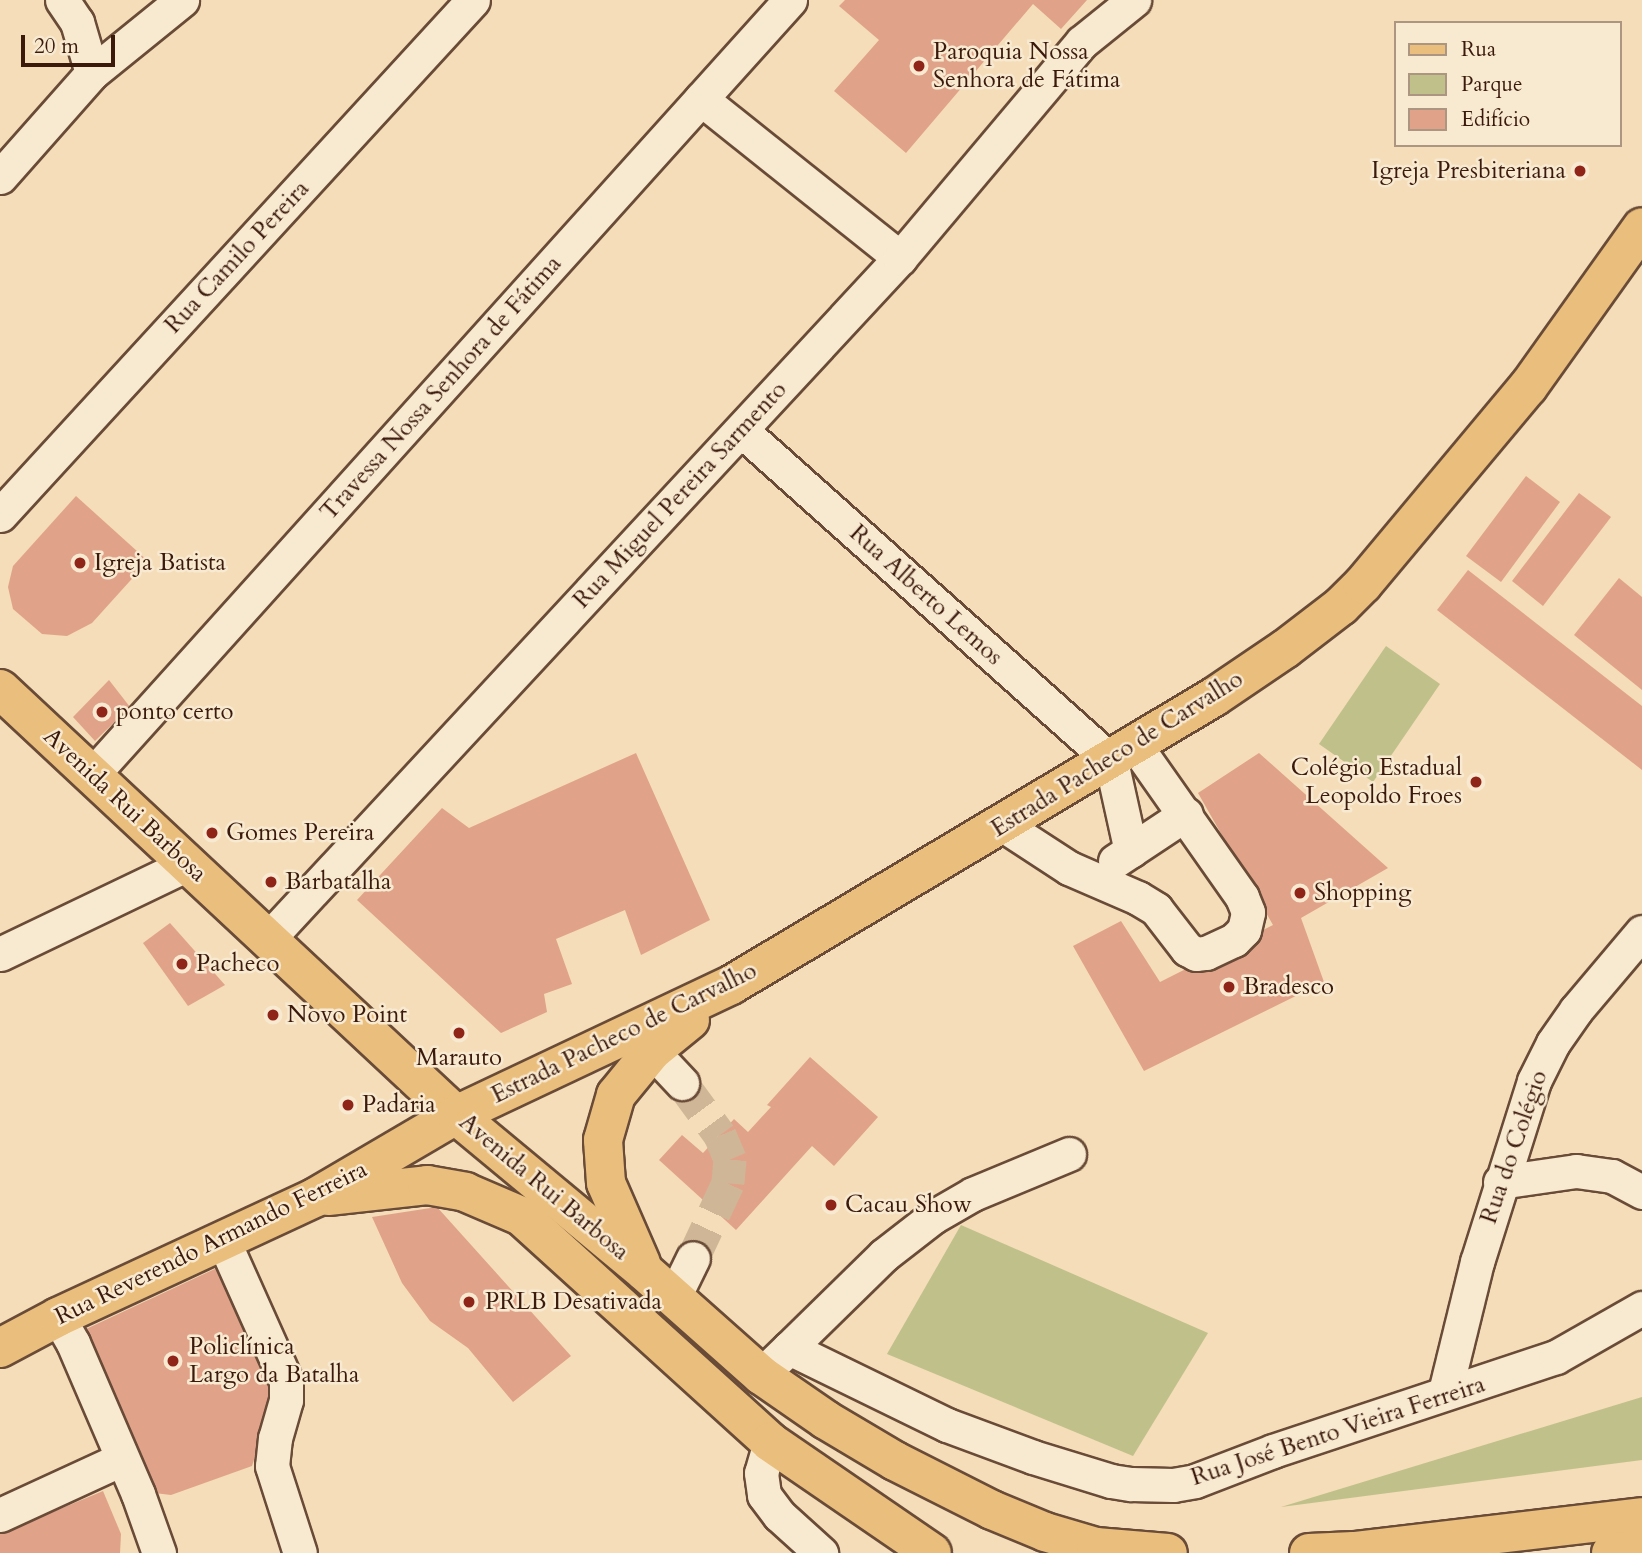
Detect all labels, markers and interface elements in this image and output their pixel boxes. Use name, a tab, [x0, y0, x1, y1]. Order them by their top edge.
scale bar	[24, 21, 119, 65]
legend	[1394, 21, 1621, 147]
text: 20 m	[34, 32, 79, 61]
text: Rua	[1461, 35, 1496, 64]
place label: Paroquia Nossa Senhora de Fátima	[933, 38, 1120, 94]
marker: Paroquia Nossa Senhora de Fátima	[911, 58, 927, 74]
text: Parque	[1461, 70, 1522, 99]
text: Edifício	[1461, 105, 1530, 134]
place label: Igreja Presbiteriana	[1371, 157, 1566, 185]
marker: Igreja Presbiteriana	[1572, 163, 1588, 179]
street label: Rua Camilo Pereira	[159, 175, 315, 339]
street label: Travessa Nossa Senhora de Fátima	[314, 250, 568, 526]
street label: Rua Miguel Pereira Sarmento	[567, 376, 793, 614]
street label: Rua Alberto Lemos	[844, 519, 1008, 671]
place label: Igreja Batista	[94, 549, 226, 577]
marker: Igreja Batista	[72, 555, 88, 571]
street label: Estrada Pacheco de Carvalho	[986, 665, 1248, 843]
place label: ponto certo	[116, 698, 234, 726]
marker: ponto certo	[94, 704, 110, 720]
street label: Avenida Rui Barbosa	[37, 722, 213, 888]
place label: Colégio Estadual Leopoldo Froes	[1291, 754, 1462, 810]
marker: Colégio Estadual Leopoldo Froes	[1468, 774, 1484, 790]
place label: Gomes Pereira	[226, 819, 374, 847]
marker: Gomes Pereira	[204, 825, 220, 841]
place label: Barbatalha	[285, 868, 391, 896]
marker: Barbatalha	[263, 874, 279, 890]
place label: Shopping	[1314, 879, 1412, 907]
marker: Shopping	[1292, 885, 1308, 901]
place label: Pacheco	[196, 950, 279, 978]
marker: Pacheco	[174, 956, 190, 972]
street label: Estrada Pacheco de Carvalho	[487, 956, 761, 1110]
place label: Bradesco	[1243, 973, 1334, 1001]
marker: Bradesco	[1221, 979, 1237, 995]
place label: Novo Point	[287, 1001, 407, 1029]
marker: Novo Point	[265, 1007, 281, 1023]
marker: Marauto	[451, 1025, 467, 1041]
place label: Marauto	[416, 1044, 502, 1072]
street label: Rua do Colégio	[1474, 1067, 1554, 1227]
place label: Padaria	[362, 1091, 436, 1119]
marker: Padaria	[340, 1097, 356, 1113]
street label: Avenida Rui Barbosa	[453, 1108, 635, 1266]
street label: Rua Reverendo Armando Ferreira	[50, 1155, 372, 1331]
place label: Cacau Show	[845, 1191, 972, 1219]
marker: Cacau Show	[823, 1197, 839, 1213]
place label: PRLB Desativada	[485, 1288, 662, 1316]
marker: PRLB Desativada	[459, 1292, 479, 1312]
place label: Policlínica Largo da Batalha	[189, 1333, 359, 1389]
marker: Policlínica Largo da Batalha	[163, 1351, 183, 1371]
street label: Rua José Bento Vieira Ferreira	[1187, 1370, 1489, 1492]

